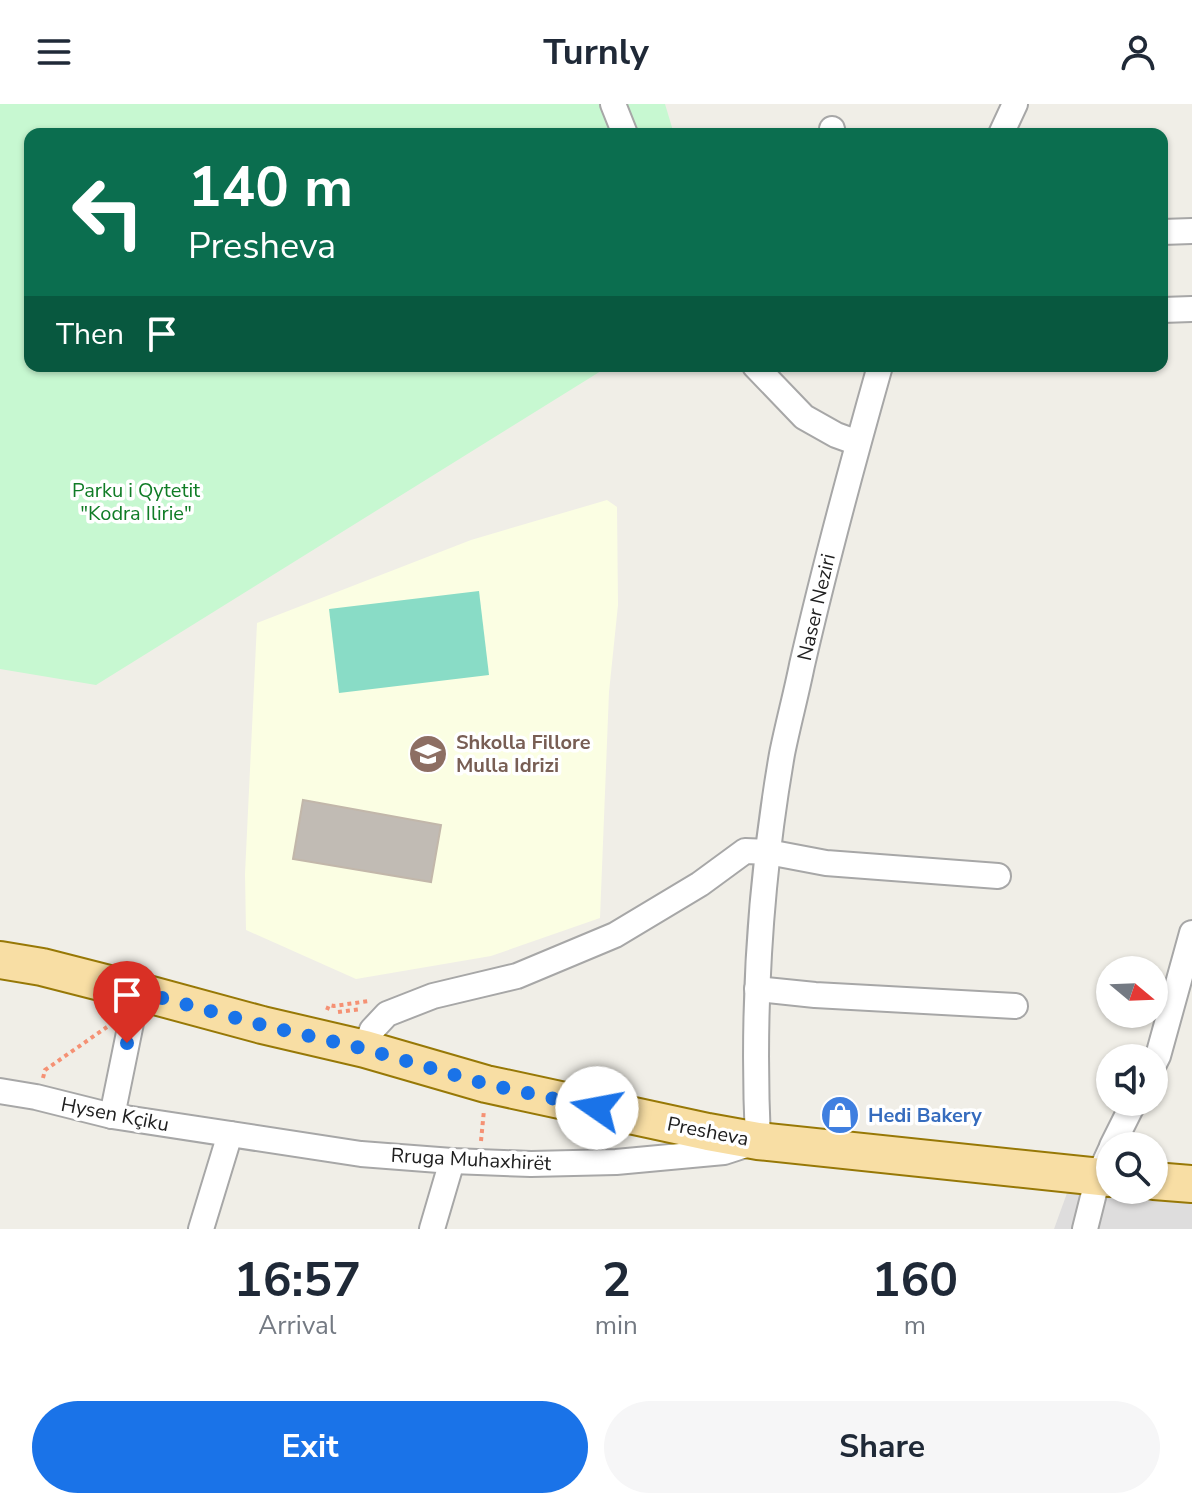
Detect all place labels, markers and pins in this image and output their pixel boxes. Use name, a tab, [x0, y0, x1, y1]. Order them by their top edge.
place label: Shkolla Fillore Mulla Idrizi	[456, 729, 591, 779]
school or university icon: Shkolla Fillore Mulla Idrizi	[407, 733, 449, 775]
pin	[93, 961, 161, 1043]
shop icon: Hedi Bakery	[819, 1094, 861, 1136]
place label: Hedi Bakery	[868, 1102, 982, 1129]

